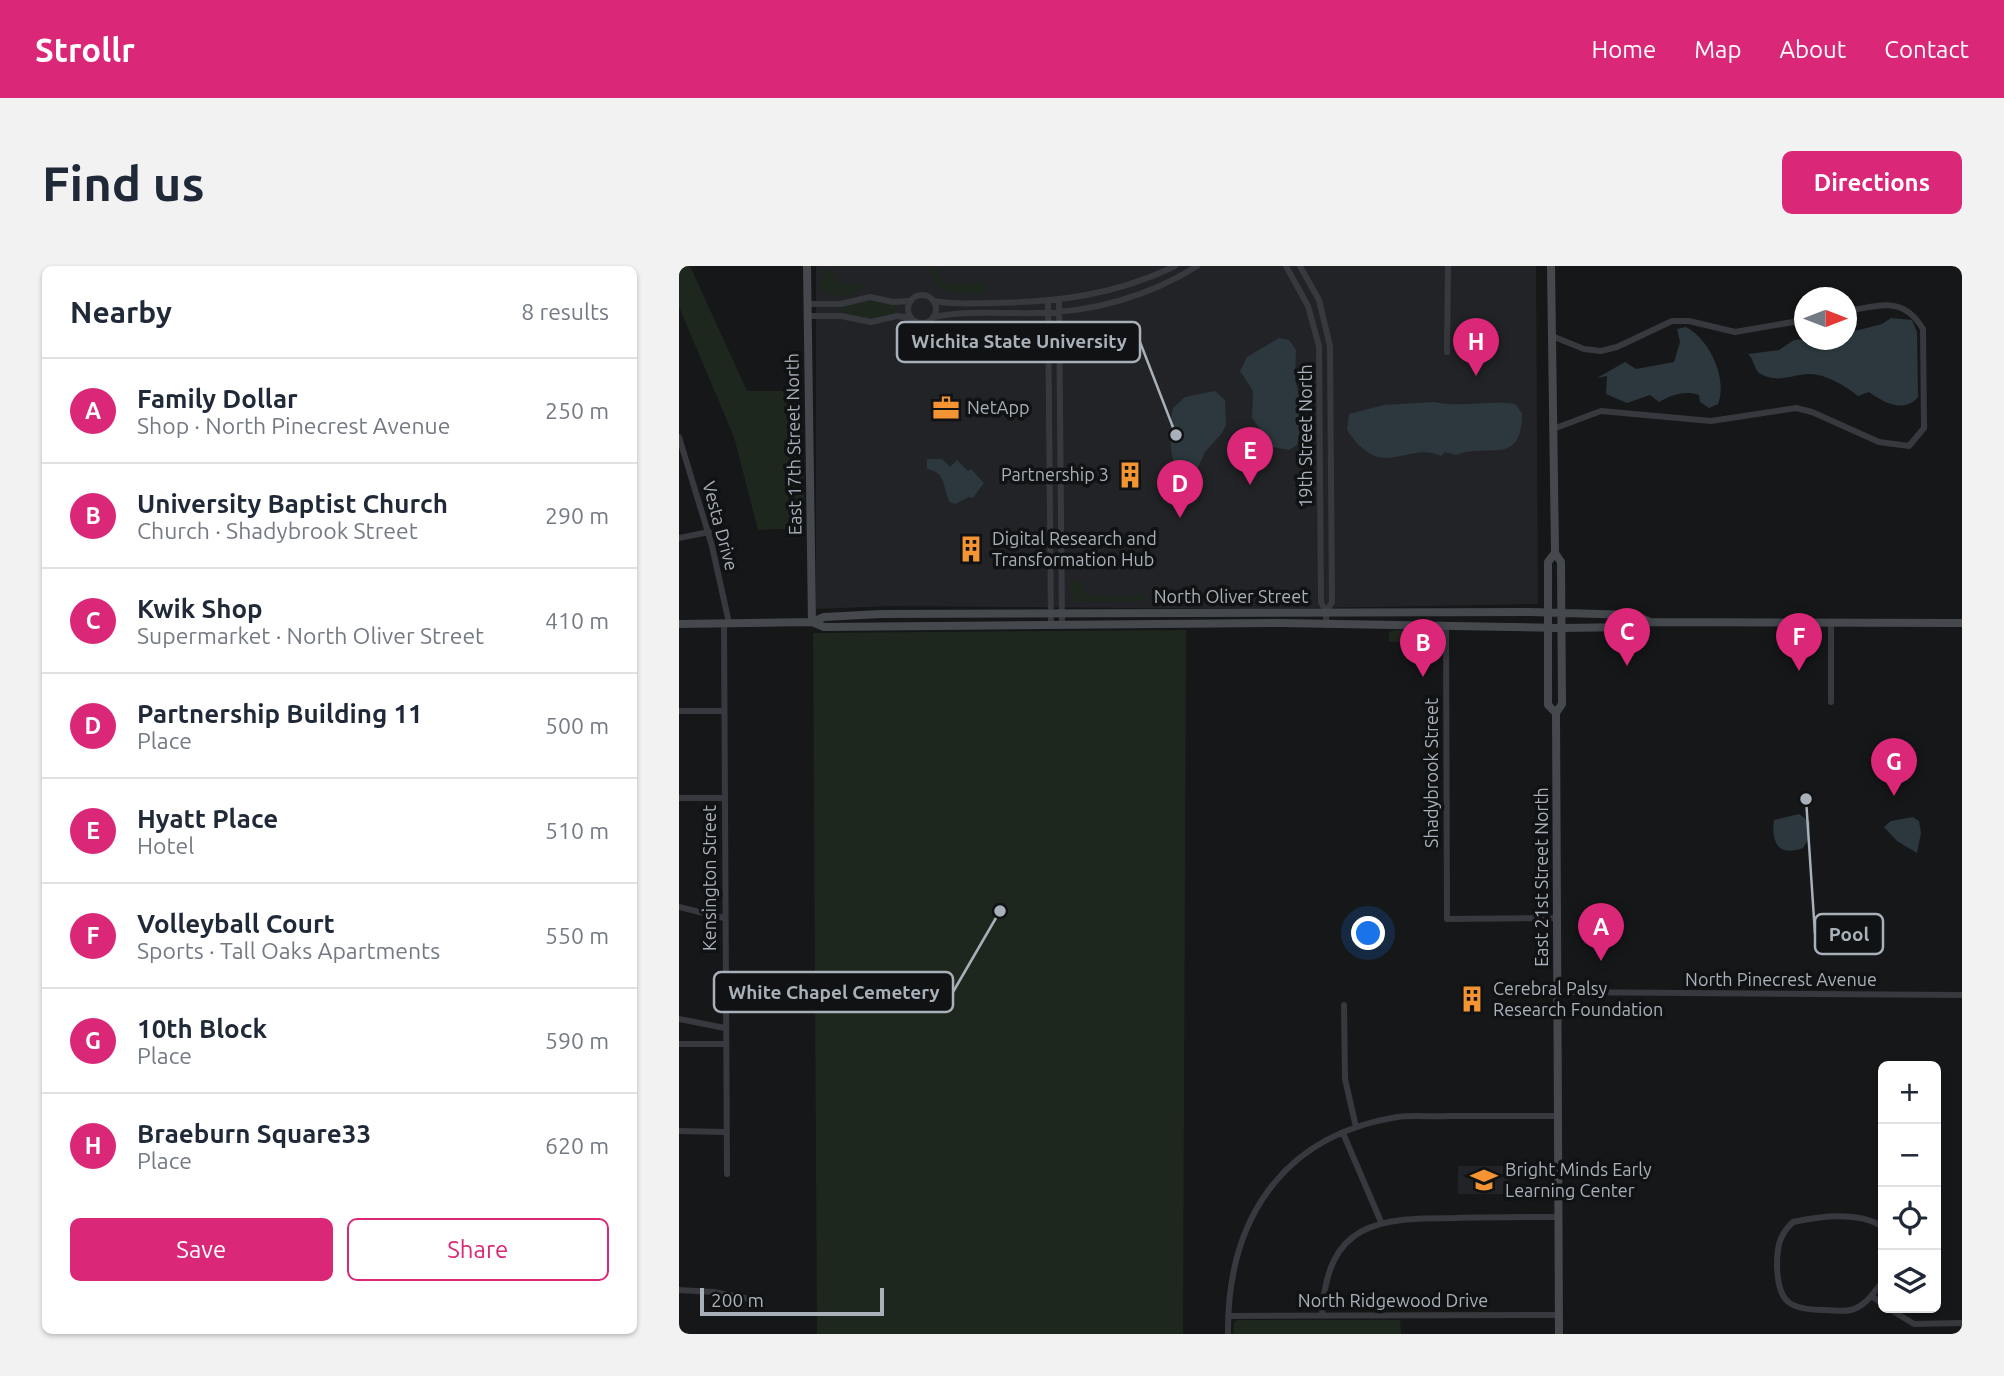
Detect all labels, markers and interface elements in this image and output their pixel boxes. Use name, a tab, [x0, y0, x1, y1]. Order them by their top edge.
text: Strollr	[35, 31, 135, 68]
text: Home	[1591, 36, 1656, 63]
text: Map	[1694, 36, 1741, 63]
text: About	[1779, 36, 1846, 63]
text: Contact	[1884, 36, 1969, 63]
button: Directions	[1782, 151, 1962, 214]
text: Find us	[42, 155, 205, 210]
north arrow	[1794, 287, 1857, 350]
text: Nearby	[70, 295, 172, 329]
text: 8 results	[521, 299, 609, 324]
pin: H	[1453, 318, 1499, 376]
callout: Wichita State University	[897, 322, 1140, 362]
text: Wichita State University	[911, 330, 1127, 352]
street label: East 17th Street North	[781, 353, 805, 535]
street label: 19th Street North	[1295, 364, 1315, 508]
text: Family Dollar	[137, 384, 298, 413]
office icon: NetApp	[931, 393, 961, 423]
place label: NetApp	[967, 397, 1030, 417]
text: A	[85, 398, 101, 423]
text: 250 m	[545, 398, 609, 423]
text: Shop · North Pinecrest Avenue	[137, 413, 450, 438]
pin: E	[1227, 427, 1273, 485]
building icon: Partnership 3	[1115, 460, 1145, 490]
pin: D	[1157, 460, 1203, 518]
place label: Partnership 3	[1001, 464, 1109, 484]
street label: Vesta Drive	[699, 479, 742, 573]
text: University Baptist Church	[137, 489, 448, 518]
text: B	[85, 503, 101, 528]
text: 290 m	[545, 503, 609, 528]
text: Church · Shadybrook Street	[137, 518, 418, 543]
place label: Digital Research and Transformation Hub	[992, 528, 1157, 569]
building icon: Digital Research and Transformation Hub	[956, 534, 986, 564]
street label: North Oliver Street	[1154, 586, 1308, 606]
text: Kwik Shop	[137, 594, 263, 623]
text: C	[86, 608, 100, 633]
text: 410 m	[545, 608, 609, 633]
pin: C	[1604, 608, 1650, 666]
pin: F	[1776, 613, 1822, 671]
pin: B	[1400, 619, 1446, 677]
text: Supermarket · North Oliver Street	[137, 623, 484, 648]
street label: Shadybrook Street	[1421, 698, 1441, 848]
text: Partnership Building 11	[137, 699, 423, 728]
text: D	[85, 713, 101, 738]
text: 500 m	[545, 713, 609, 738]
text: Place	[137, 728, 192, 753]
pin: G	[1871, 738, 1917, 796]
street label: East 21st Street North	[1531, 787, 1551, 967]
text: Hyatt Place	[137, 804, 278, 833]
street label: Kensington Street	[699, 805, 719, 951]
text: E	[86, 818, 100, 843]
text: 510 m	[545, 818, 609, 843]
text: Hotel	[137, 833, 194, 858]
pin: A	[1578, 903, 1624, 961]
text: Volleyball Court	[137, 909, 335, 938]
callout: Pool	[1815, 914, 1883, 954]
your location	[1351, 916, 1385, 950]
text: F	[87, 923, 99, 948]
text: 550 m	[545, 923, 609, 948]
text: Pool	[1829, 923, 1869, 945]
text: Sports · Tall Oaks Apartments	[137, 938, 440, 963]
street label: North Pinecrest Avenue	[1685, 969, 1877, 989]
callout: White Chapel Cemetery	[714, 972, 953, 1012]
place label: Cerebral Palsy Research Foundation	[1493, 978, 1663, 1019]
text: White Chapel Cemetery	[728, 981, 940, 1003]
building icon: Cerebral Palsy Research Foundation	[1457, 984, 1487, 1014]
text: 10th Block	[137, 1014, 267, 1043]
text: G	[85, 1028, 101, 1053]
text: 590 m	[545, 1028, 609, 1053]
text: Place	[137, 1043, 192, 1068]
map controls	[1878, 1061, 1941, 1313]
button: +	[1878, 1061, 1941, 1124]
text: Braeburn Square33	[137, 1119, 371, 1148]
button: −	[1878, 1124, 1941, 1187]
text: H	[85, 1133, 101, 1158]
text: 620 m	[545, 1133, 609, 1158]
text: Place	[137, 1148, 192, 1173]
place label: Bright Minds Early Learning Center	[1505, 1159, 1652, 1200]
school or university icon: Bright Minds Early Learning Center	[1469, 1165, 1499, 1195]
button: locate	[1878, 1187, 1941, 1250]
button: Save	[70, 1218, 333, 1281]
button: Share	[347, 1218, 609, 1281]
button: layers	[1878, 1250, 1941, 1313]
scale bar	[700, 1285, 884, 1317]
text: 200 m	[711, 1289, 764, 1311]
street label: North Ridgewood Drive	[1298, 1290, 1488, 1310]

